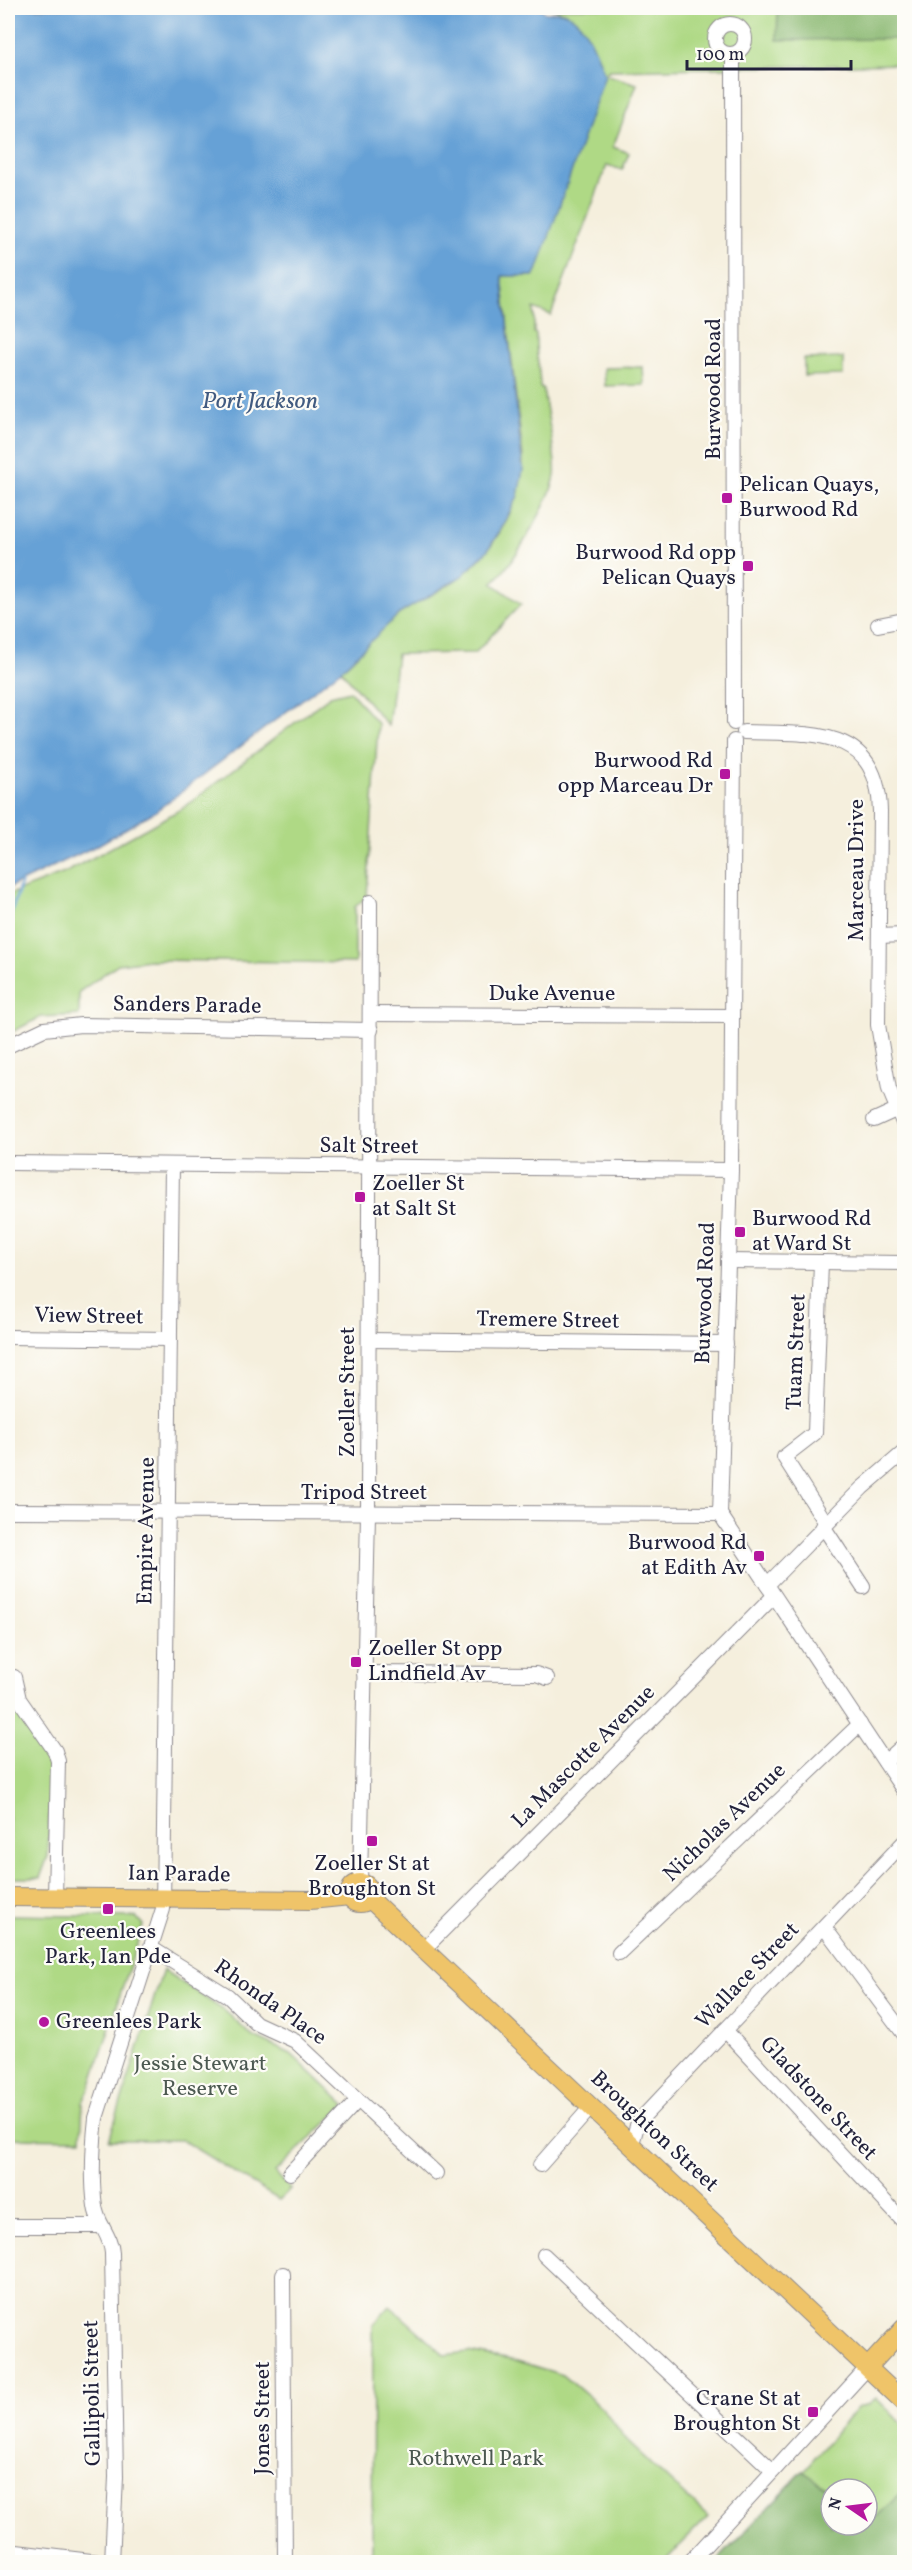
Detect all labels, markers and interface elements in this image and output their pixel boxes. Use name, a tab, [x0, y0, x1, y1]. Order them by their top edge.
scale bar	[687, 33, 850, 71]
text: 100 m	[696, 43, 745, 68]
street label: Burwood Road	[699, 318, 730, 460]
water label: Port Jackson	[202, 385, 318, 419]
place label: Pelican Quays, Burwood Rd	[739, 470, 879, 526]
marker: Pelican Quays, Burwood Rd	[720, 491, 734, 505]
place label: Burwood Rd opp Pelican Quays	[575, 538, 736, 594]
marker: Burwood Rd opp Pelican Quays	[741, 559, 755, 573]
place label: Burwood Rd opp Marceau Dr	[558, 746, 713, 802]
marker: Burwood Rd opp Marceau Dr	[718, 767, 732, 781]
street label: Marceau Drive	[842, 799, 873, 941]
street label: Duke Avenue	[489, 979, 615, 1010]
street label: Sanders Parade	[112, 989, 262, 1023]
street label: Salt Street	[319, 1131, 419, 1163]
place label: Zoeller St at Salt St	[372, 1169, 465, 1225]
marker: Zoeller St at Salt St	[353, 1190, 367, 1204]
place label: Burwood Rd at Ward St	[752, 1204, 871, 1260]
street label: Burwood Road	[688, 1221, 724, 1365]
marker: Burwood Rd at Ward St	[733, 1225, 747, 1239]
street label: Tuam Street	[779, 1293, 815, 1411]
street label: View Street	[34, 1301, 144, 1333]
street label: Tremere Street	[476, 1304, 620, 1338]
street label: Zoeller Street	[333, 1326, 364, 1457]
street label: Empire Avenue	[130, 1457, 164, 1605]
street label: Tripod Street	[301, 1478, 428, 1509]
place label: Burwood Rd at Edith Av	[628, 1528, 747, 1584]
marker: Burwood Rd at Edith Av	[752, 1549, 766, 1563]
place label: Zoeller St opp Lindfield Av	[368, 1634, 502, 1690]
marker: Zoeller St opp Lindfield Av	[349, 1655, 363, 1669]
street label: La Mascotte Avenue	[505, 1678, 663, 1836]
street label: Nicholas Avenue	[657, 1756, 793, 1890]
marker: Zoeller St at Broughton St	[365, 1834, 379, 1848]
place label: Zoeller St at Broughton St	[308, 1849, 436, 1905]
street label: Ian Parade	[127, 1859, 231, 1891]
marker: Greenlees Park, Ian Pde	[101, 1902, 115, 1916]
street label: Wallace Street	[689, 1915, 807, 2036]
place label: Greenlees Park, Ian Pde	[45, 1917, 171, 1973]
street label: Rhonda Place	[207, 1953, 333, 2053]
place label: Greenlees Park	[56, 2007, 202, 2038]
marker: Greenlees Park	[37, 2015, 51, 2029]
street label: Gladstone Street	[752, 2030, 884, 2168]
park label: Jessie Stewart Reserve	[134, 2049, 267, 2105]
street label: Broughton Street	[583, 2064, 725, 2200]
street label: Gallipoli Street	[76, 2319, 110, 2466]
street label: Jones Street	[248, 2361, 279, 2475]
place label: Crane St at Broughton St	[673, 2384, 801, 2440]
marker: Crane St at Broughton St	[806, 2405, 820, 2419]
park label: Rothwell Park	[408, 2444, 544, 2475]
north arrow	[819, 2477, 879, 2537]
text: N	[824, 2495, 849, 2512]

